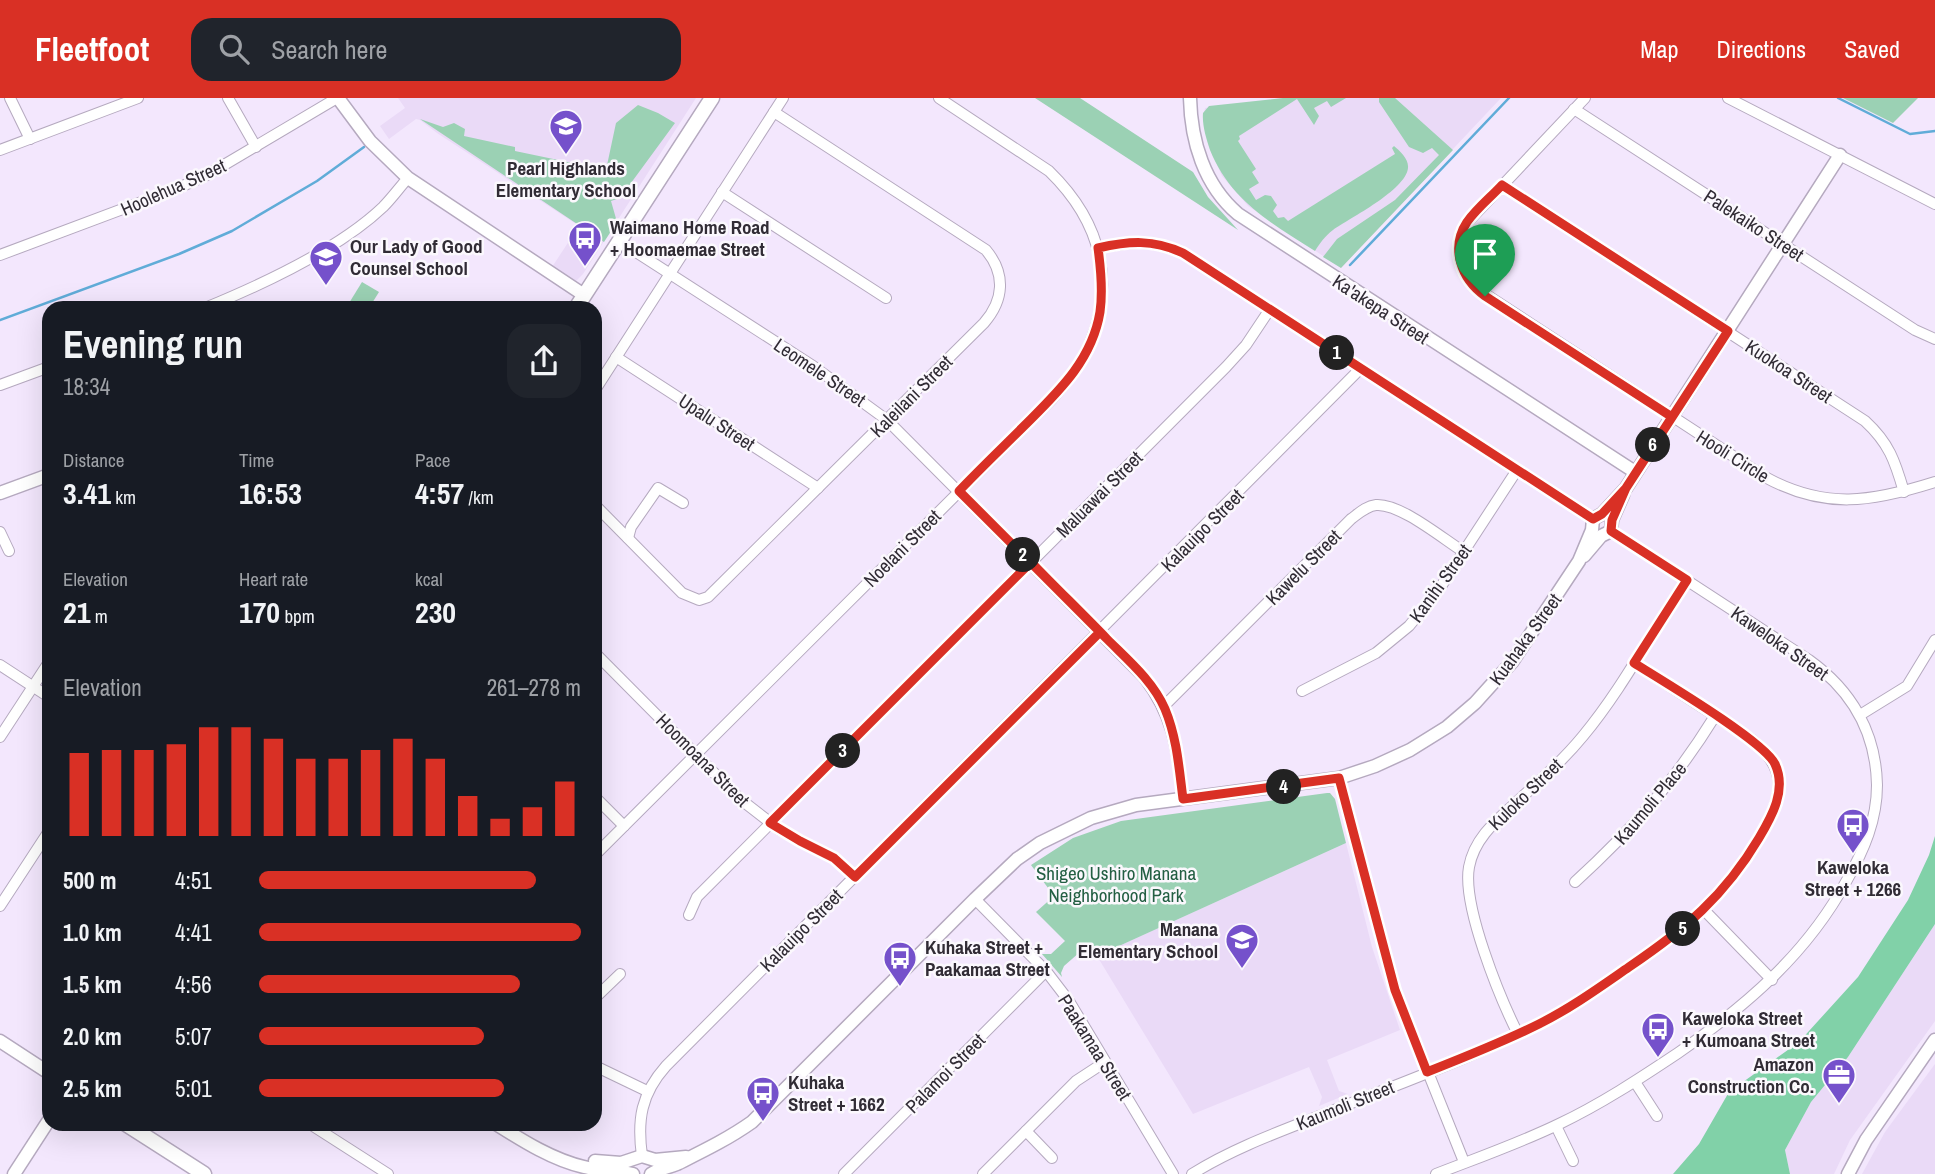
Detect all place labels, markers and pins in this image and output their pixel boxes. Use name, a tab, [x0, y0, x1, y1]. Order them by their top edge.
school or university icon: Pearl Highlands Elementary School	[547, 107, 585, 156]
place label: Pearl Highlands Elementary School	[496, 155, 636, 203]
place label: Waimano Home Road + Hoomaemae Street	[610, 214, 770, 262]
bus stop icon: Waimano Home Road + Hoomaemae Street	[566, 219, 604, 268]
pin	[1455, 224, 1515, 296]
place label: Our Lady of Good Counsel School	[350, 233, 482, 281]
school or university icon: Our Lady of Good Counsel School	[307, 238, 345, 287]
pin: 1	[1320, 336, 1354, 370]
pin: 6	[1636, 428, 1670, 462]
pin: 2	[1006, 538, 1040, 573]
pin: 3	[826, 734, 860, 768]
pin: 4	[1266, 770, 1302, 804]
bus stop icon: Kaweloka Street + 1266	[1834, 806, 1872, 855]
place label: Kaweloka Street + 1266	[1805, 854, 1902, 902]
pin: 5	[1666, 912, 1700, 946]
place label: Manana Elementary School	[1078, 916, 1218, 964]
school or university icon: Manana Elementary School	[1223, 921, 1261, 970]
place label: Kuhaka Street + Paakamaa Street	[925, 934, 1050, 982]
bus stop icon: Kuhaka Street + Paakamaa Street	[881, 939, 919, 988]
place label: Kaweloka Street + Kumoana Street	[1682, 1005, 1815, 1053]
bus stop icon: Kaweloka Street + Kumoana Street	[1639, 1010, 1677, 1059]
place label: Amazon Construction Co.	[1688, 1051, 1814, 1099]
office icon: Amazon Construction Co.	[1820, 1056, 1858, 1105]
place label: Kuhaka Street + 1662	[788, 1069, 885, 1117]
bus stop icon: Kuhaka Street + 1662	[744, 1074, 782, 1123]

